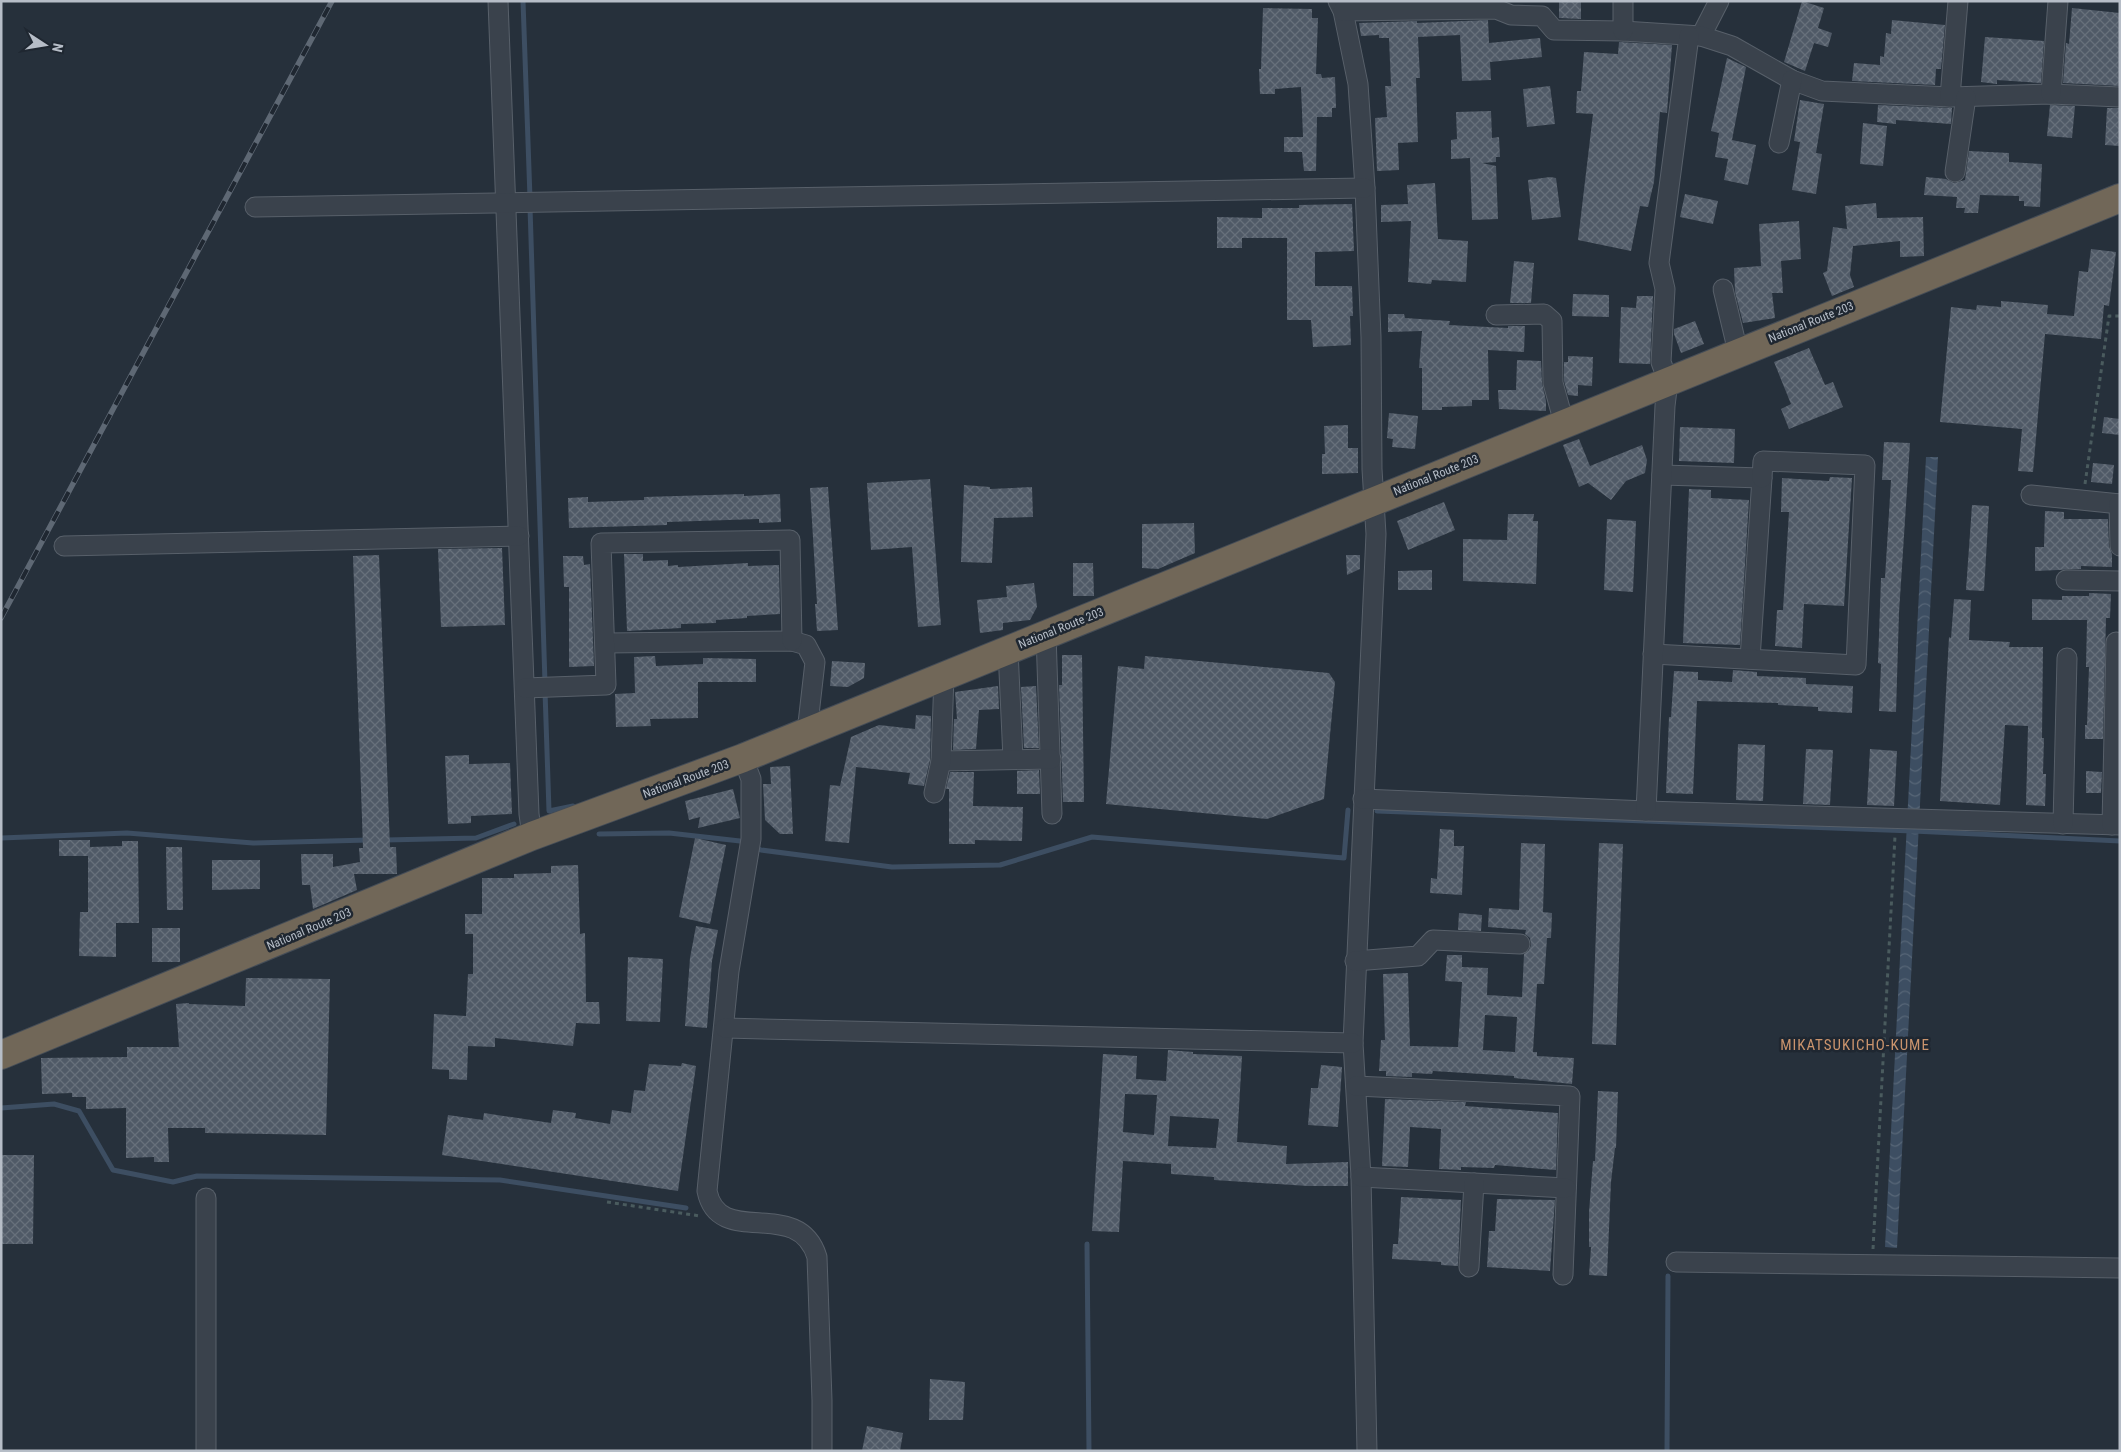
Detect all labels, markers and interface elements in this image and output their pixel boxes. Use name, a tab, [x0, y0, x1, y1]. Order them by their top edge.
north arrow	[20, 20, 70, 70]
text: N	[49, 42, 66, 54]
street label: National Route 203	[1766, 299, 1856, 345]
street label: National Route 203	[1391, 452, 1481, 498]
street label: National Route 203	[1016, 605, 1106, 651]
street label: National Route 203	[641, 757, 731, 801]
street label: National Route 203	[265, 905, 353, 953]
district label: MIKATSUKICHO-KUME	[1780, 1036, 1930, 1054]

